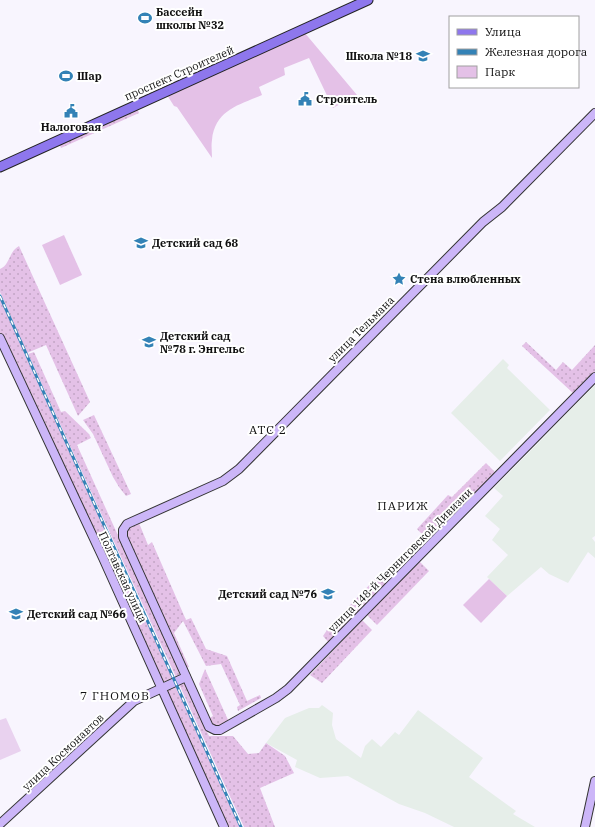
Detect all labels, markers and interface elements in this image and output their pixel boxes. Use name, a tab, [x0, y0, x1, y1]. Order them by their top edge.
place label: Бассейн школы №32	[156, 5, 224, 32]
sports icon: Бассейн школы №32	[137, 10, 153, 26]
legend	[449, 16, 579, 88]
text: Улица	[485, 24, 522, 39]
street label: проспект Строителей	[122, 42, 236, 104]
text: Железная дорога	[485, 44, 588, 59]
school or university icon: Школа №18	[415, 48, 431, 64]
place label: Школа №18	[346, 49, 412, 63]
text: Парк	[485, 64, 515, 79]
sports icon: Шар	[58, 68, 74, 84]
place label: Шар	[77, 69, 102, 83]
public building icon: Строитель	[297, 91, 313, 107]
place label: Строитель	[316, 92, 378, 106]
public building icon: Налоговая	[63, 103, 79, 119]
place label: Налоговая	[41, 120, 102, 134]
school or university icon: Детский сад 68	[133, 235, 149, 251]
place label: Детский сад 68	[152, 236, 239, 250]
place icon: Стена влюбленных	[391, 271, 407, 287]
place label: Стена влюбленных	[410, 272, 521, 286]
street label: улица Тельмана	[325, 293, 397, 365]
place label: Детский сад №78 г. Энгельс	[160, 329, 245, 356]
school or university icon: Детский сад №78 г. Энгельс	[141, 334, 157, 350]
district label: АТС 2	[249, 422, 287, 437]
street label: улица 148-й Черниговской Дивизии	[325, 485, 475, 635]
district label: ПАРИЖ	[377, 498, 429, 513]
street label: Полтавская улица	[96, 529, 150, 625]
school or university icon: Детский сад №76	[320, 586, 336, 602]
place label: Детский сад №76	[218, 587, 317, 601]
school or university icon: Детский сад №66	[8, 606, 24, 622]
place label: Детский сад №66	[27, 607, 126, 621]
district label: 7 ГНОМОВ	[80, 688, 150, 703]
street label: улица Космонавтов	[19, 711, 107, 793]

